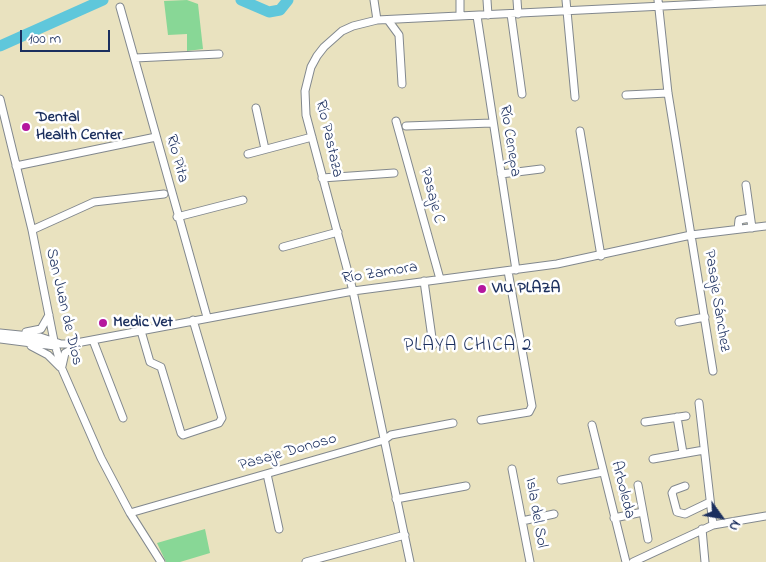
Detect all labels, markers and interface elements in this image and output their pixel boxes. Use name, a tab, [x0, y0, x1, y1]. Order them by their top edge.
scale bar	[22, 20, 112, 52]
text: 100 m	[28, 28, 61, 50]
street label: Río Pastaza	[310, 99, 346, 179]
street label: Río Cenepa	[494, 104, 524, 178]
place label: Dental Health Center	[36, 108, 122, 146]
marker: Dental Health Center	[20, 121, 32, 133]
street label: Río Pita	[160, 133, 192, 185]
street label: Pasaje C	[414, 166, 448, 226]
street label: San Juan de Dios	[40, 247, 86, 367]
street label: Pasaje Sánchez	[698, 249, 734, 353]
street label: Río Zamora	[341, 259, 419, 289]
place label: VIU PLAZA	[492, 279, 560, 299]
marker: VIU PLAZA	[476, 283, 488, 295]
place label: Medic Vet	[113, 313, 173, 333]
marker: Medic Vet	[97, 317, 109, 329]
district label: PLAYA CHICA 2	[402, 336, 534, 358]
street label: Pasaje Donoso	[237, 430, 339, 476]
street label: Arboleda	[606, 459, 638, 521]
street label: Isla del Sol	[519, 476, 551, 550]
north arrow	[696, 492, 746, 542]
text: N	[723, 516, 746, 535]

